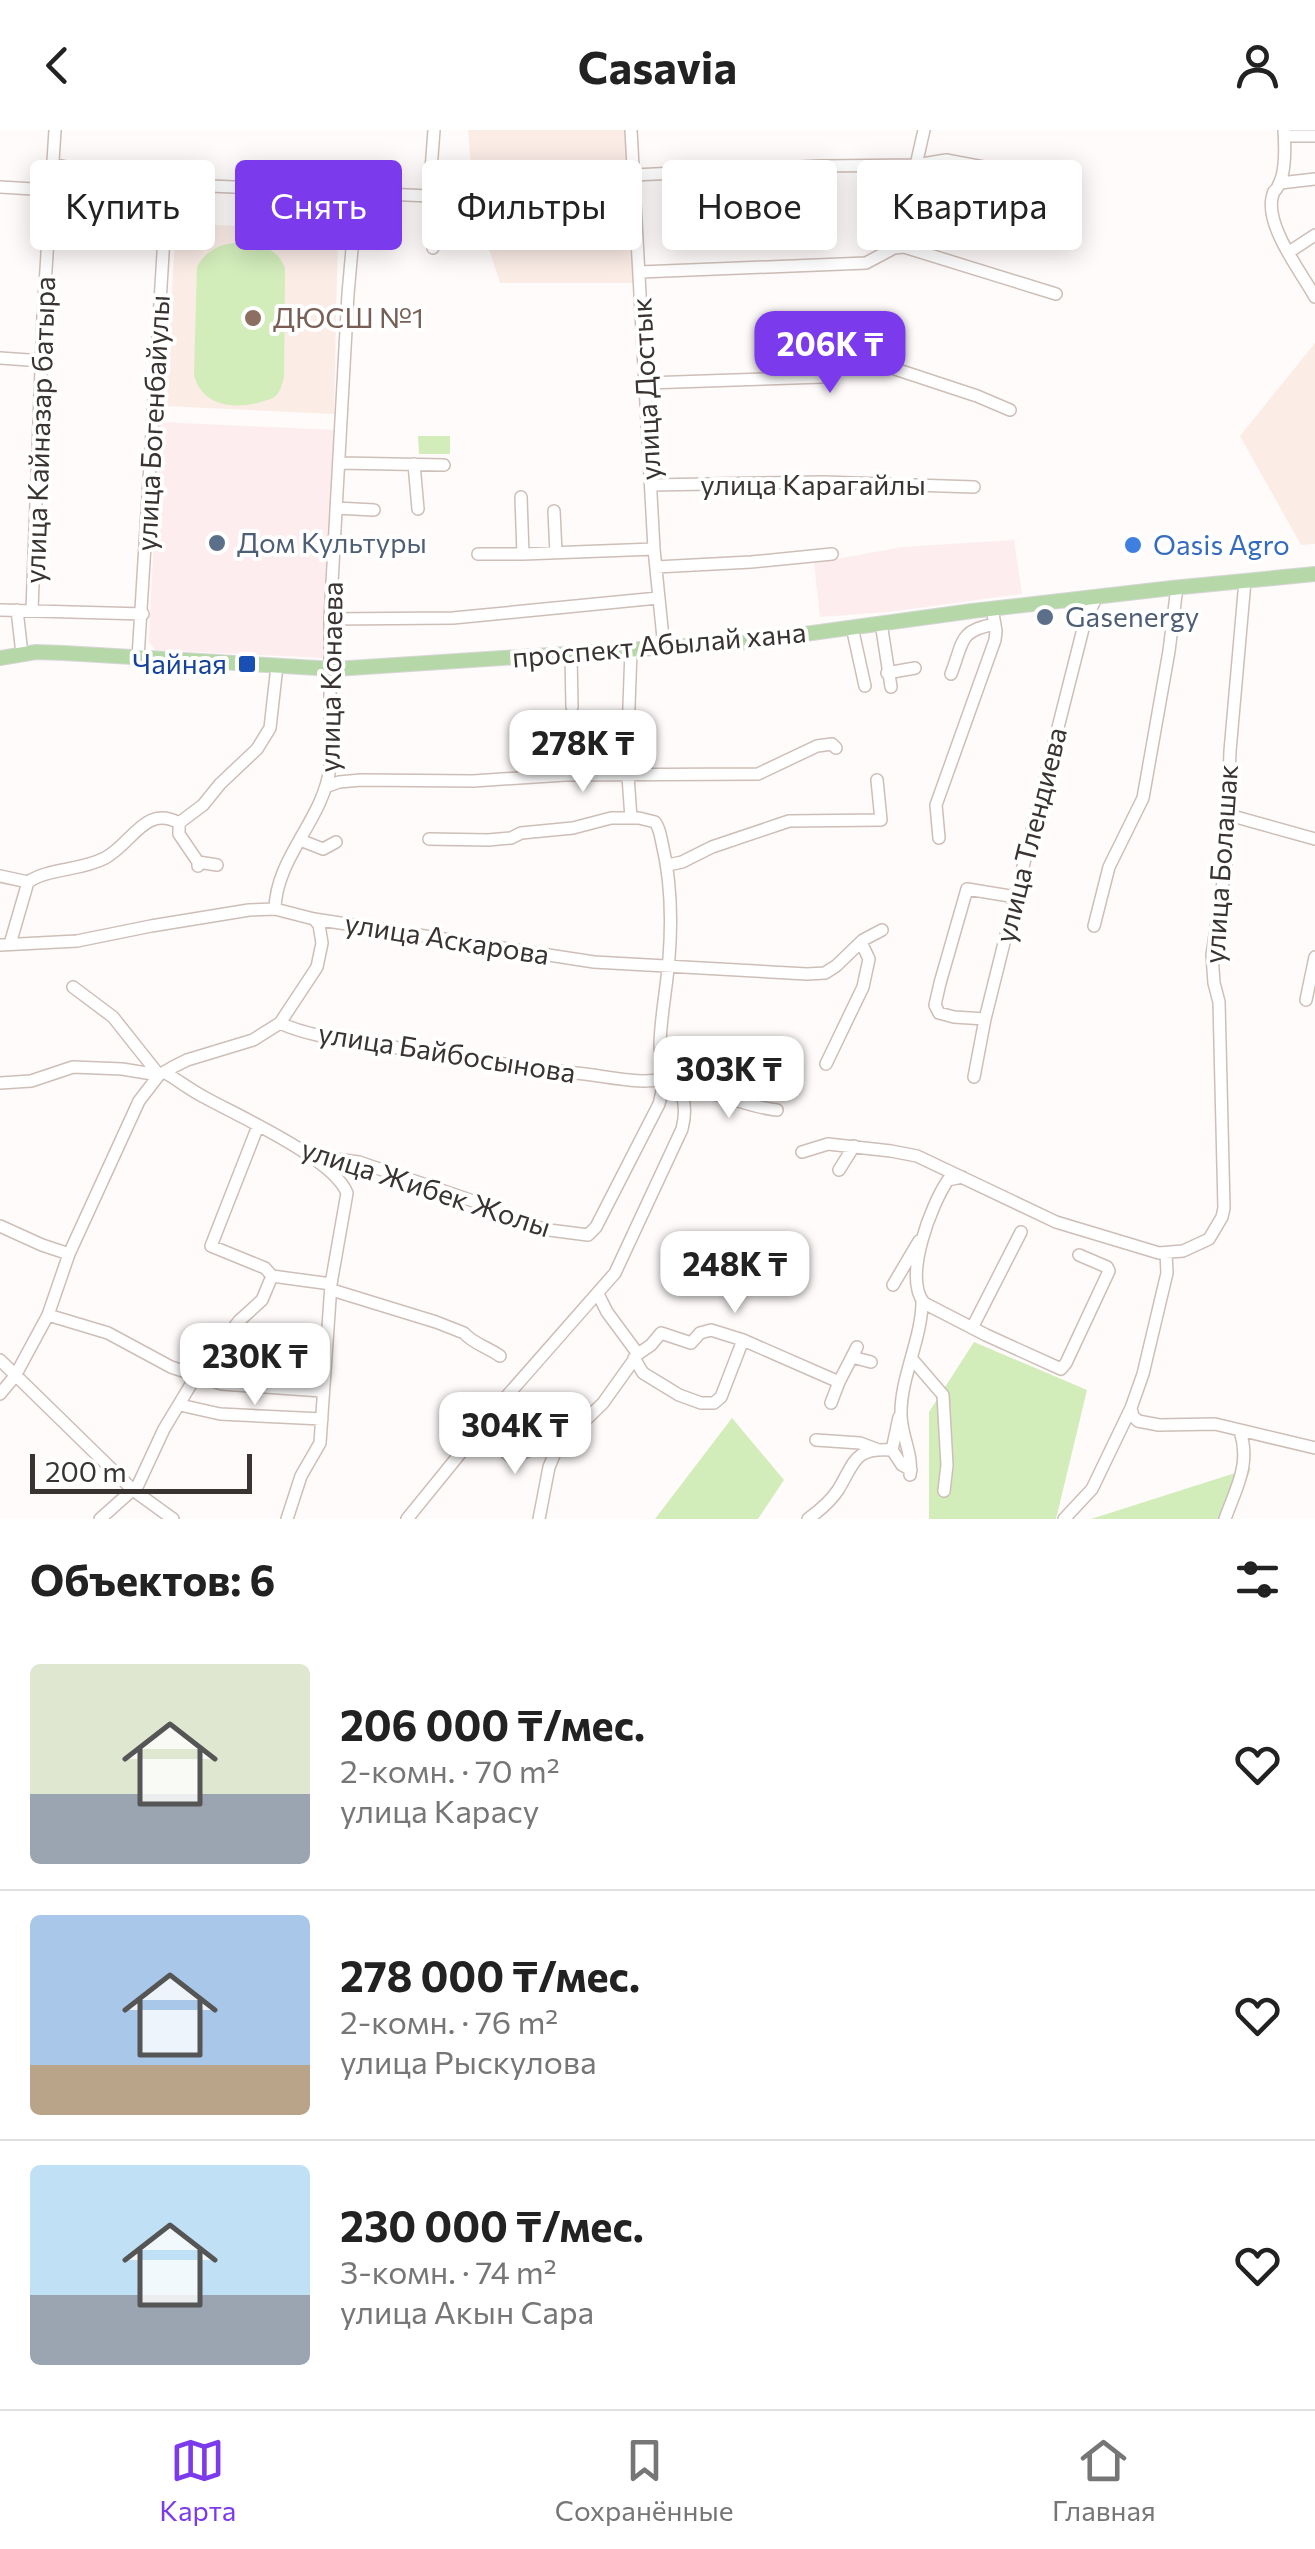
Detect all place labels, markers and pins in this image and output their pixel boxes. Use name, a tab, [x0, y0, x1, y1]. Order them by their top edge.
place label: ДЮСШ №1	[273, 300, 424, 334]
marker: ДЮСШ №1	[242, 307, 264, 329]
pin: 206K ₸	[749, 311, 911, 396]
place label: Дом Культуры	[237, 525, 427, 559]
place label: Oasis Agro	[1153, 527, 1290, 561]
marker: Дом Культуры	[206, 532, 228, 554]
marker: Oasis Agro	[1122, 534, 1144, 556]
place label: Gasenergy	[1065, 599, 1199, 633]
marker: Gasenergy	[1034, 606, 1056, 628]
place label: Чайная	[132, 646, 227, 680]
marker: Чайная	[236, 653, 258, 675]
pin: 278K ₸	[502, 710, 664, 795]
pin: 303K ₸	[648, 1036, 810, 1121]
pin: 248K ₸	[654, 1231, 816, 1316]
pin: 230K ₸	[174, 1323, 336, 1408]
pin: 304K ₸	[434, 1392, 596, 1477]

